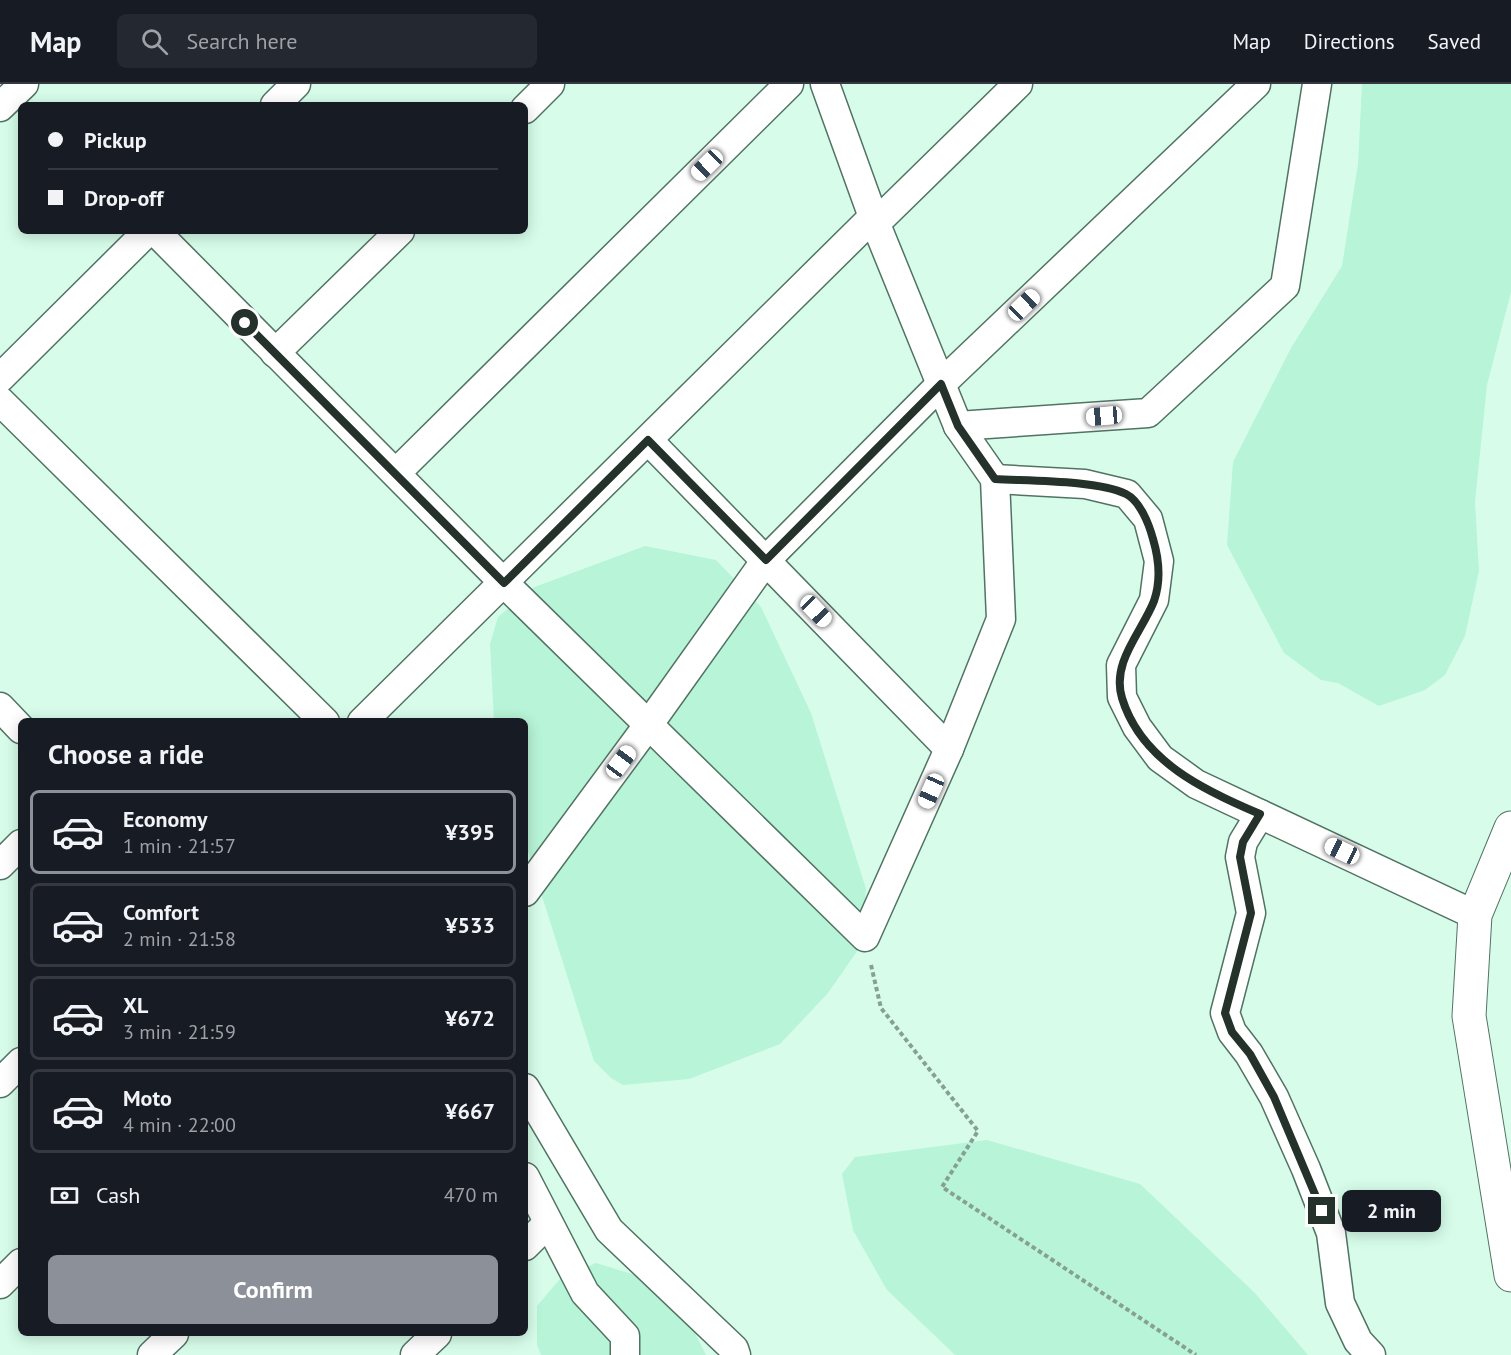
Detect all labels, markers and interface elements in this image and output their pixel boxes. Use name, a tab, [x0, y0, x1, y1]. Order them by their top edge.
search box	[117, 14, 537, 68]
text: Map	[30, 23, 81, 60]
icon: search	[138, 25, 171, 58]
text: Search here	[186, 27, 297, 55]
text: Map	[1232, 28, 1271, 55]
text: Directions	[1304, 28, 1395, 55]
text: Saved	[1428, 28, 1481, 55]
text: Pickup	[84, 126, 147, 154]
car	[688, 146, 726, 184]
text: Drop-off	[84, 184, 163, 212]
car	[1005, 286, 1043, 324]
route start	[231, 309, 258, 336]
car	[1085, 405, 1123, 427]
car	[797, 592, 835, 630]
text: Choose a ride	[48, 737, 204, 771]
car	[603, 742, 639, 782]
car	[915, 771, 947, 811]
icon: car	[51, 805, 105, 859]
text: Economy	[123, 805, 207, 833]
text: ¥395	[445, 818, 495, 846]
text: 1 min · 21:57	[123, 833, 236, 859]
car	[1322, 835, 1362, 867]
icon: car	[51, 898, 105, 952]
text: Comfort	[123, 898, 199, 926]
text: ¥533	[445, 911, 495, 939]
text: 2 min · 21:58	[123, 926, 236, 952]
icon: car	[51, 991, 105, 1045]
text: XL	[123, 991, 148, 1019]
text: ¥672	[445, 1004, 495, 1032]
text: 3 min · 21:59	[123, 1019, 236, 1045]
icon: car	[51, 1084, 105, 1138]
text: Moto	[123, 1084, 172, 1112]
text: ¥667	[445, 1097, 495, 1125]
text: 4 min · 22:00	[123, 1112, 236, 1138]
icon: cash	[48, 1179, 81, 1212]
text: Cash	[96, 1181, 140, 1209]
text: 470 m	[444, 1182, 498, 1208]
callout: 2 min	[1343, 1190, 1442, 1232]
route end	[1308, 1197, 1335, 1224]
text: 2 min	[1367, 1198, 1416, 1224]
button: Confirm	[48, 1255, 498, 1324]

